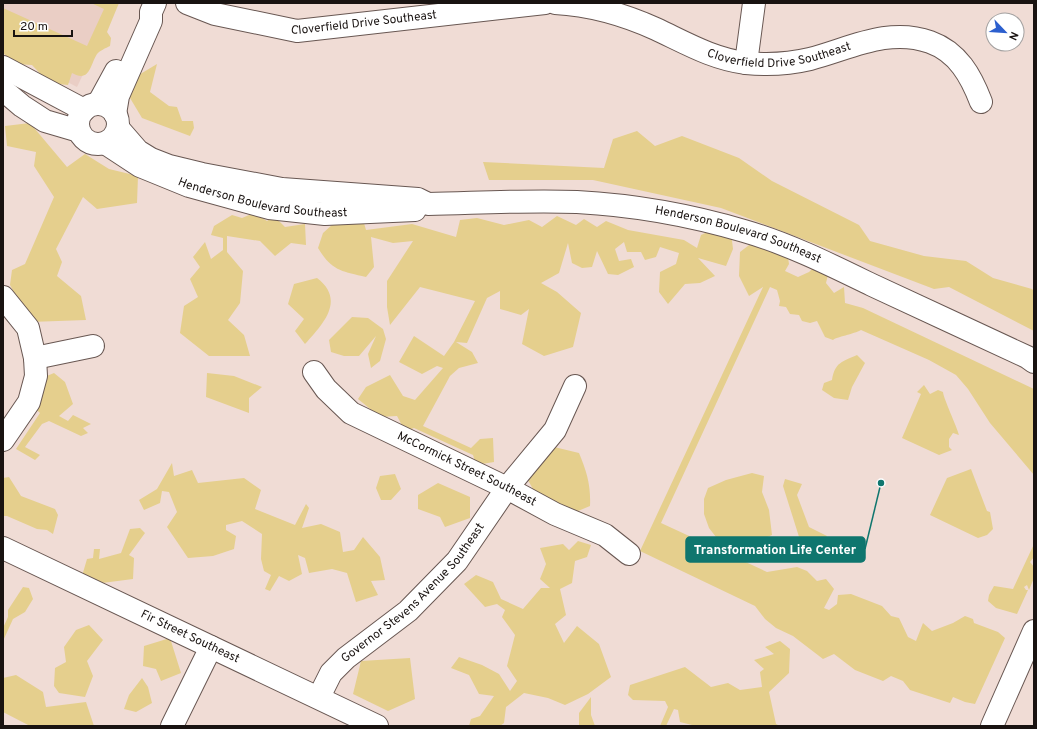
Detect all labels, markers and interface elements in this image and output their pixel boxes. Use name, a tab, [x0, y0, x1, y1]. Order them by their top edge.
street label: Cloverfield Drive Southeast	[289, 7, 438, 39]
scale bar	[14, 12, 72, 38]
north arrow	[985, 12, 1025, 52]
text: 20 m	[20, 19, 48, 35]
text: N	[1005, 29, 1021, 42]
street label: Cloverfield Drive Southeast	[705, 39, 853, 72]
street label: Henderson Boulevard Southeast	[175, 174, 348, 222]
street label: Henderson Boulevard Southeast	[654, 203, 824, 268]
street label: McCormick Street Southeast	[394, 428, 539, 510]
street label: Governor Stevens Avenue Southeast	[338, 520, 489, 667]
callout: Transformation Life Center	[686, 537, 865, 562]
text: Transformation Life Center	[694, 543, 857, 559]
street label: Fir Street Southeast	[138, 607, 242, 667]

